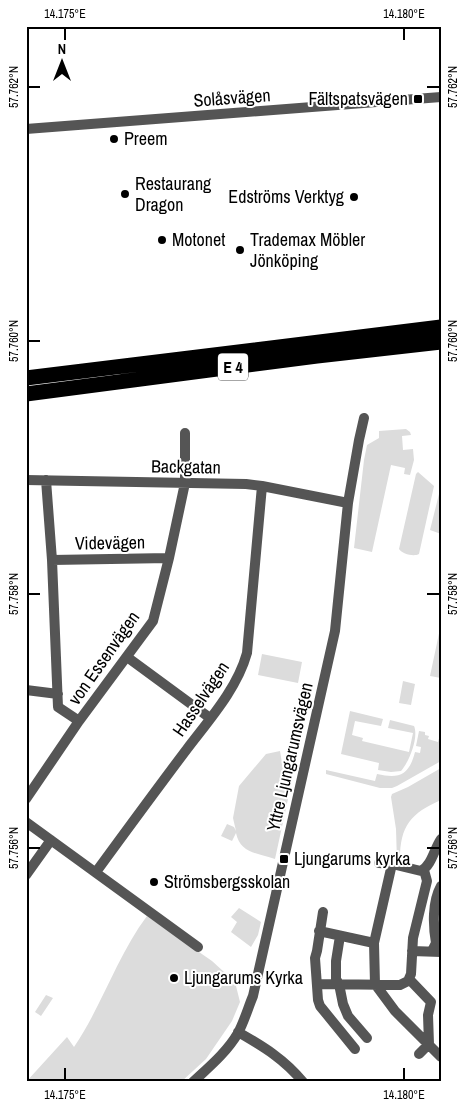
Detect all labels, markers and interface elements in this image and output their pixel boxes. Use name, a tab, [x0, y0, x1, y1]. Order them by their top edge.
text: 14.175°E	[44, 6, 86, 22]
text: 14.180°E	[383, 6, 425, 22]
north arrow	[38, 38, 88, 88]
text: N	[58, 40, 66, 58]
text: 57.762°N	[6, 66, 22, 108]
text: 57.762°N	[445, 66, 461, 108]
street label: Solåsvägen	[193, 82, 271, 113]
place label: Fältspatsvägen	[309, 86, 408, 111]
marker: Fältspatsvägen	[412, 93, 424, 105]
place label: Preem	[124, 126, 167, 151]
marker: Preem	[108, 133, 120, 145]
place label: Restaurang Dragon	[135, 171, 212, 217]
place label: Edströms Verktyg	[228, 184, 345, 209]
marker: Restaurang Dragon	[119, 188, 131, 200]
marker: Edströms Verktyg	[348, 191, 360, 203]
place label: Motonet	[172, 227, 225, 252]
place label: Trademax Möbler Jönköping	[250, 227, 365, 273]
marker: Motonet	[156, 234, 168, 246]
marker: Trademax Möbler Jönköping	[234, 244, 246, 256]
text: 57.760°N	[6, 320, 22, 362]
text: 57.760°N	[445, 320, 461, 362]
road number: E 4	[218, 354, 248, 381]
street label: Backgatan	[151, 453, 221, 480]
street label: Videvägen	[75, 529, 145, 556]
text: 57.758°N	[6, 573, 22, 615]
text: 57.758°N	[445, 573, 461, 615]
street label: von Essenvägen	[62, 606, 145, 710]
street label: Hasselvägen	[166, 656, 235, 741]
street label: Yttre Ljungarumsvägen	[260, 680, 319, 834]
text: 57.756°N	[6, 827, 22, 869]
text: 57.756°N	[445, 827, 461, 869]
place label: Ljungarums kyrka	[294, 846, 410, 871]
marker: Ljungarums kyrka	[278, 853, 290, 865]
place label: Strömsbergsskolan	[164, 869, 290, 894]
marker: Strömsbergsskolan	[148, 876, 160, 888]
place label: Ljungarums Kyrka	[184, 965, 303, 990]
marker: Ljungarums Kyrka	[168, 972, 180, 984]
text: 14.175°E	[44, 1087, 86, 1103]
text: 14.180°E	[383, 1087, 425, 1103]

